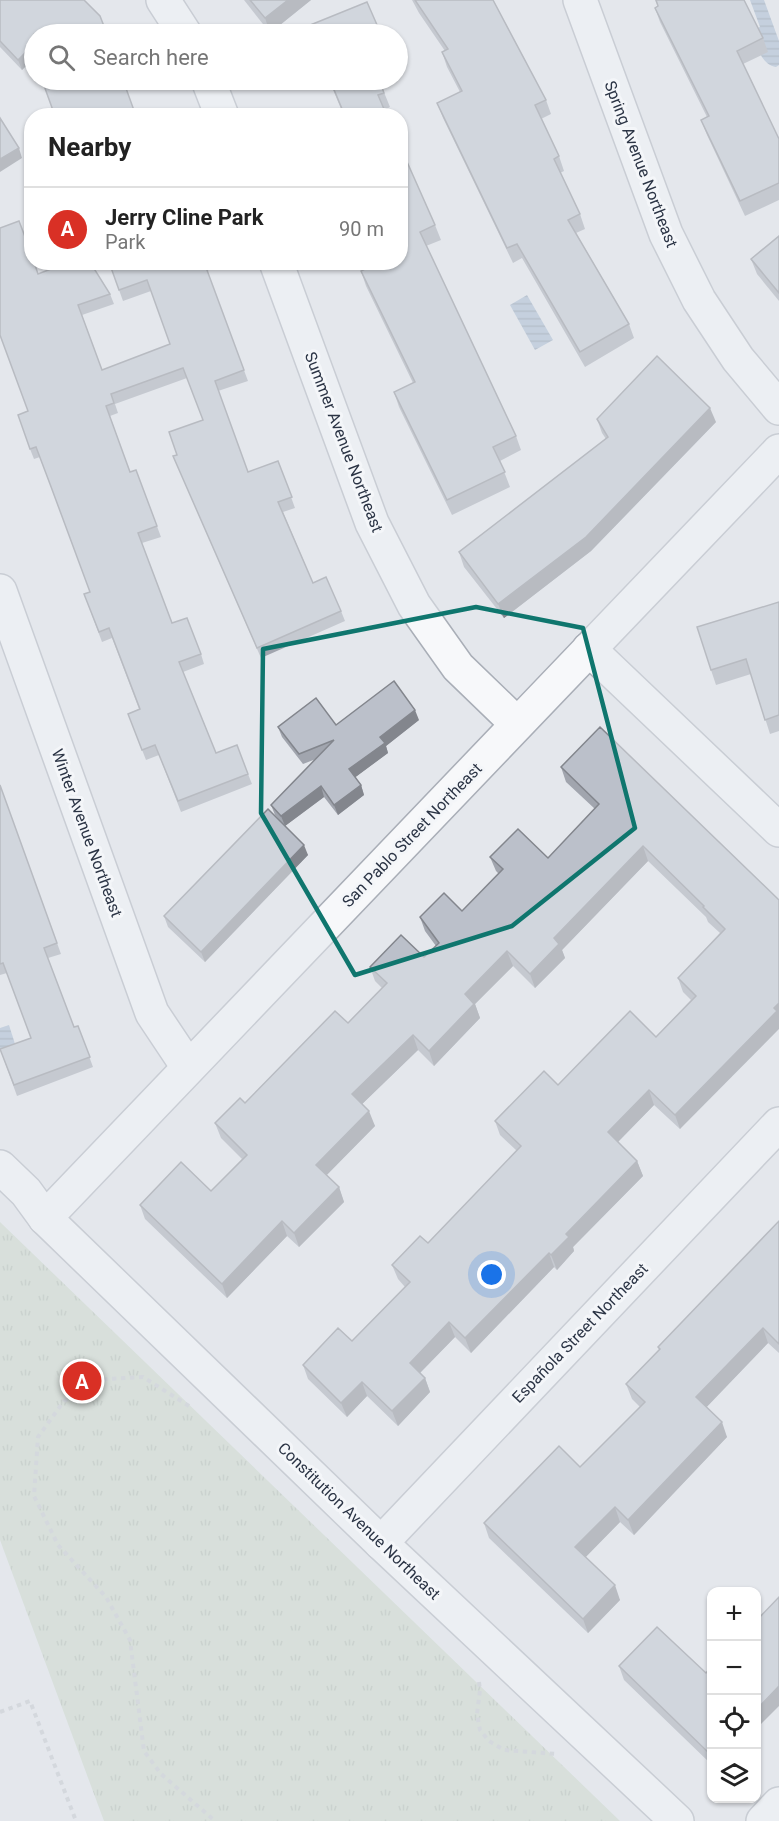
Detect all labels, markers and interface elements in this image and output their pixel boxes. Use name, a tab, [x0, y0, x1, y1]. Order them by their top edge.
search box	[24, 24, 408, 90]
icon: search	[45, 41, 78, 74]
text: Search here	[93, 45, 209, 70]
street label: Spring Avenue Northeast	[600, 78, 682, 250]
text: Nearby	[48, 132, 131, 162]
text: Jerry Cline Park	[105, 205, 263, 230]
text: A	[61, 217, 74, 241]
text: 90 m	[339, 217, 384, 241]
text: Park	[105, 230, 145, 254]
street label: Summer Avenue Northeast	[301, 349, 387, 535]
street label: Winter Avenue Northeast	[48, 746, 126, 920]
street label: San Pablo Street Northeast	[338, 759, 486, 911]
street label: Española Street Northeast	[508, 1259, 652, 1407]
your location	[477, 1260, 506, 1289]
pin: A	[62, 1358, 101, 1404]
street label: Constitution Avenue Northeast	[274, 1438, 444, 1604]
map controls	[707, 1587, 761, 1803]
button: +	[707, 1587, 761, 1641]
button: −	[707, 1641, 761, 1695]
button: locate	[707, 1695, 761, 1749]
button: layers	[707, 1749, 761, 1803]

